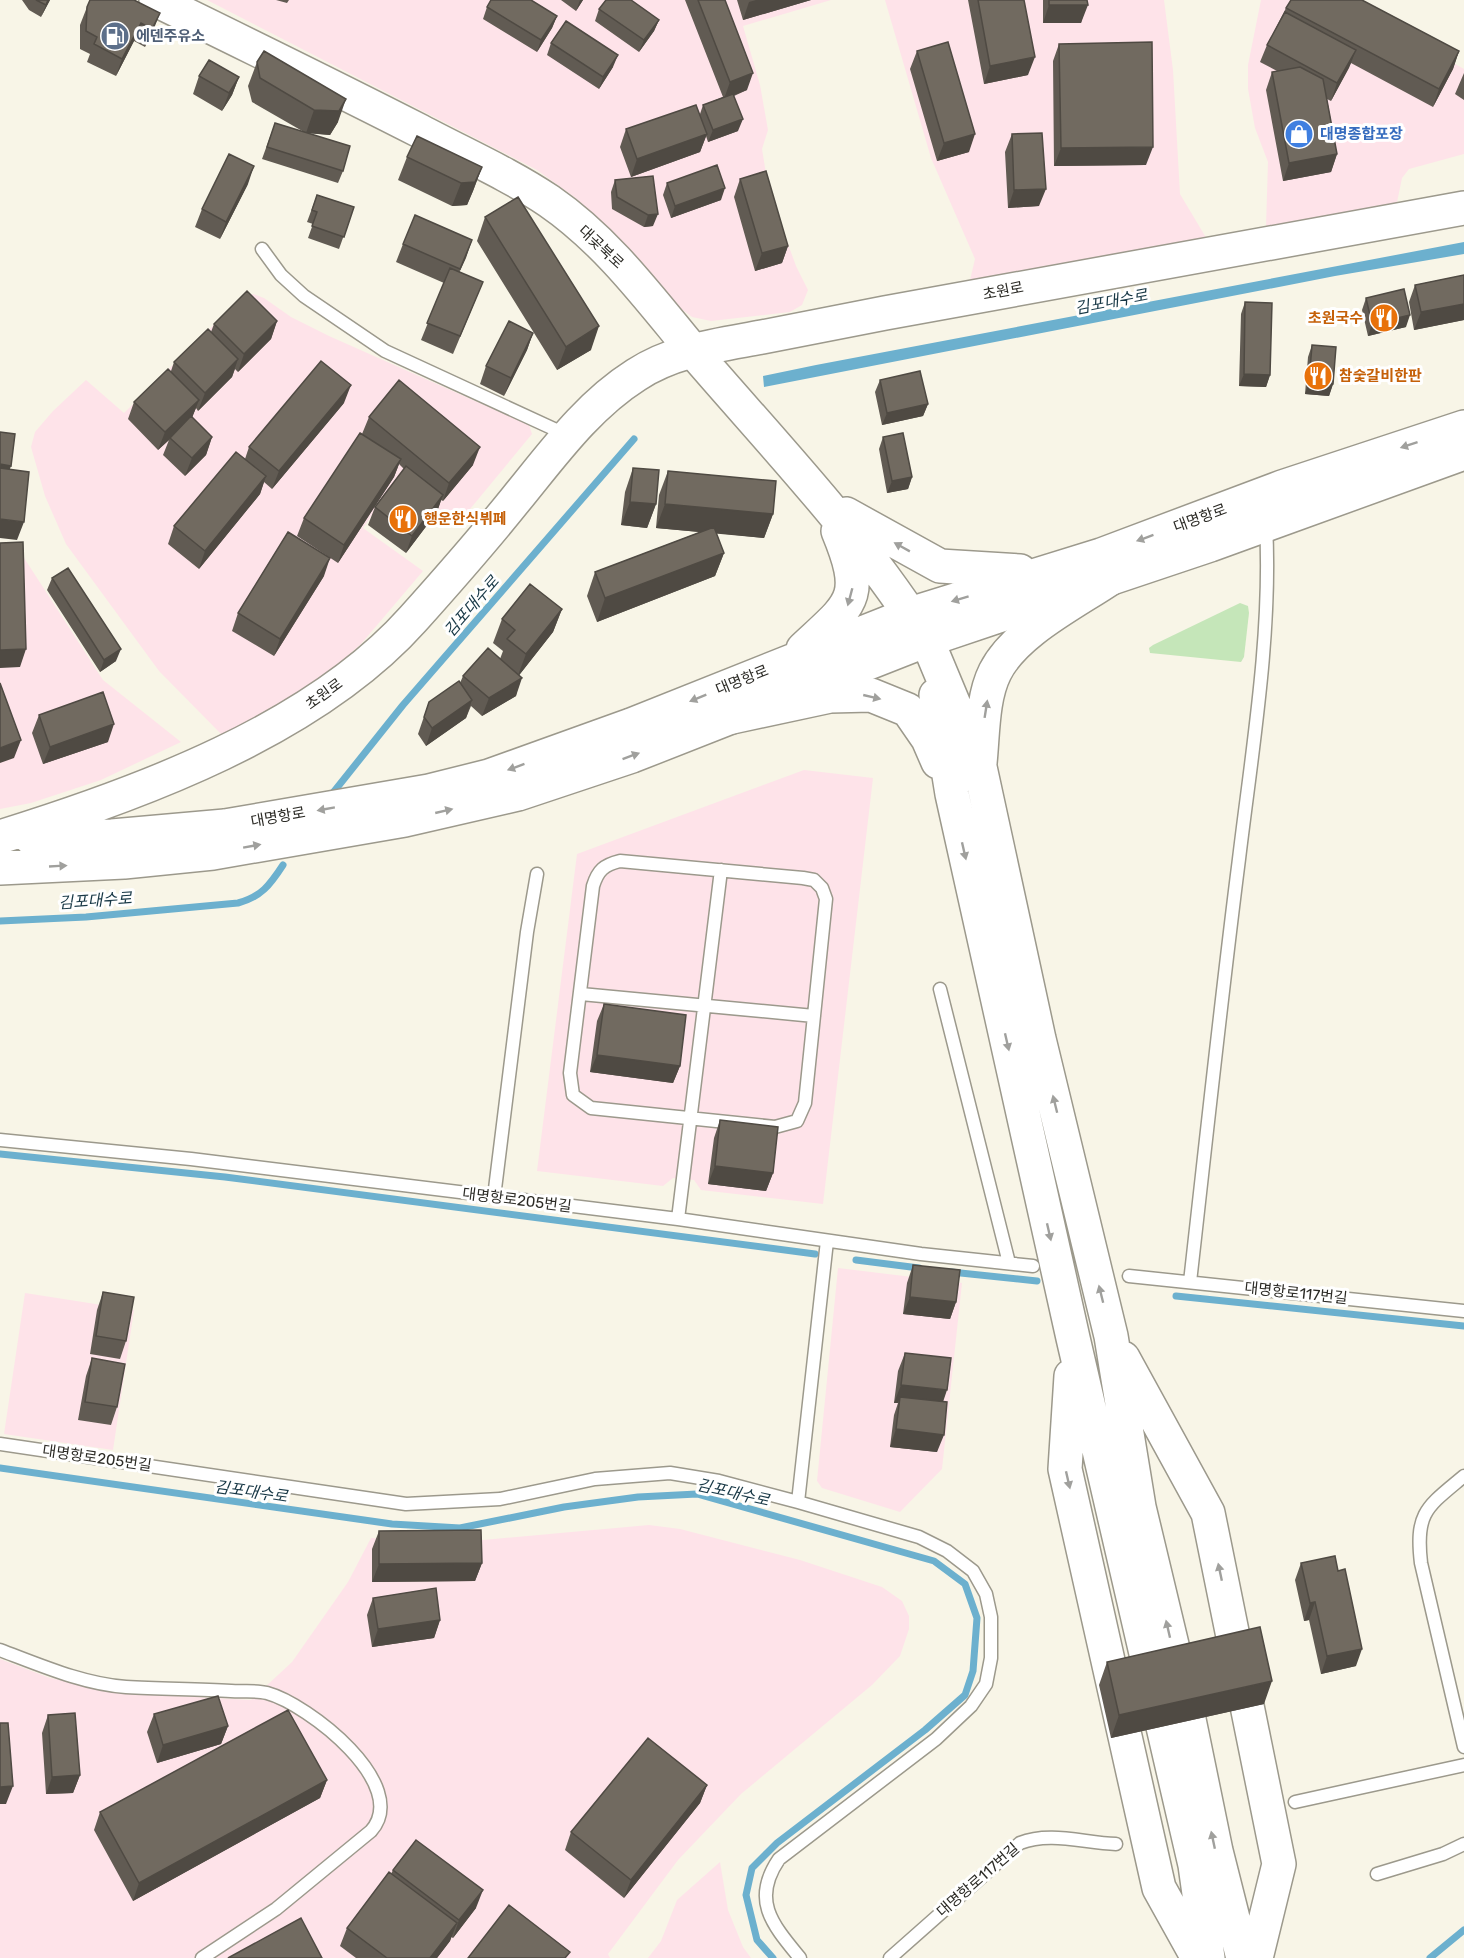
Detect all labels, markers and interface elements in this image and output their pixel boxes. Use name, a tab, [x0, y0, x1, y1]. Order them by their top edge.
fuel station icon: 에덴주유소	[99, 20, 131, 52]
place label: 에덴주유소	[136, 27, 205, 45]
shop icon: 대명종합포장	[1283, 118, 1315, 150]
place label: 대명종합포장	[1320, 125, 1403, 143]
street label: 대곶북로	[575, 222, 627, 272]
street label: 초원로	[981, 278, 1025, 304]
water label: 김포대수로	[1073, 285, 1150, 318]
restaurant icon: 초원국수	[1368, 302, 1400, 334]
place label: 초원국수	[1308, 309, 1363, 327]
restaurant icon: 참숯갈비한판	[1302, 360, 1334, 392]
place label: 참숯갈비한판	[1339, 367, 1422, 385]
one-way arrow	[1400, 441, 1418, 451]
street label: 대명항로	[1171, 500, 1229, 536]
restaurant icon: 행운한식뷔페	[387, 503, 419, 535]
place label: 행운한식뷔페	[424, 510, 507, 528]
one-way arrow	[1136, 533, 1154, 543]
one-way arrow	[893, 542, 910, 552]
water label: 김포대수로	[440, 571, 504, 640]
one-way arrow	[844, 587, 854, 606]
one-way arrow	[951, 595, 969, 604]
street label: 대명항로	[713, 661, 771, 699]
street label: 초원로	[302, 675, 346, 713]
one-way arrow	[863, 693, 882, 702]
one-way arrow	[689, 694, 707, 703]
one-way arrow	[982, 700, 991, 719]
one-way arrow	[622, 751, 640, 761]
one-way arrow	[506, 762, 524, 772]
street label: 대명항로	[249, 803, 307, 831]
one-way arrow	[316, 805, 335, 814]
one-way arrow	[435, 806, 454, 815]
one-way arrow	[243, 841, 262, 850]
one-way arrow	[960, 842, 970, 861]
one-way arrow	[49, 861, 68, 871]
water label: 김포대수로	[58, 888, 134, 913]
one-way arrow	[1003, 1032, 1012, 1051]
one-way arrow	[1049, 1095, 1059, 1114]
street label: 대명항로205번길	[461, 1184, 573, 1216]
one-way arrow	[1045, 1223, 1055, 1241]
street label: 대명항로117번길	[1244, 1279, 1348, 1307]
one-way arrow	[1096, 1285, 1106, 1303]
street label: 대명항로205번길	[41, 1441, 153, 1475]
one-way arrow	[1063, 1471, 1073, 1489]
water label: 김포대수로	[695, 1475, 772, 1510]
water label: 김포대수로	[213, 1477, 290, 1506]
one-way arrow	[1215, 1563, 1225, 1581]
one-way arrow	[1163, 1620, 1173, 1638]
one-way arrow	[1208, 1830, 1217, 1849]
street label: 대명항로117번길	[933, 1839, 1023, 1921]

